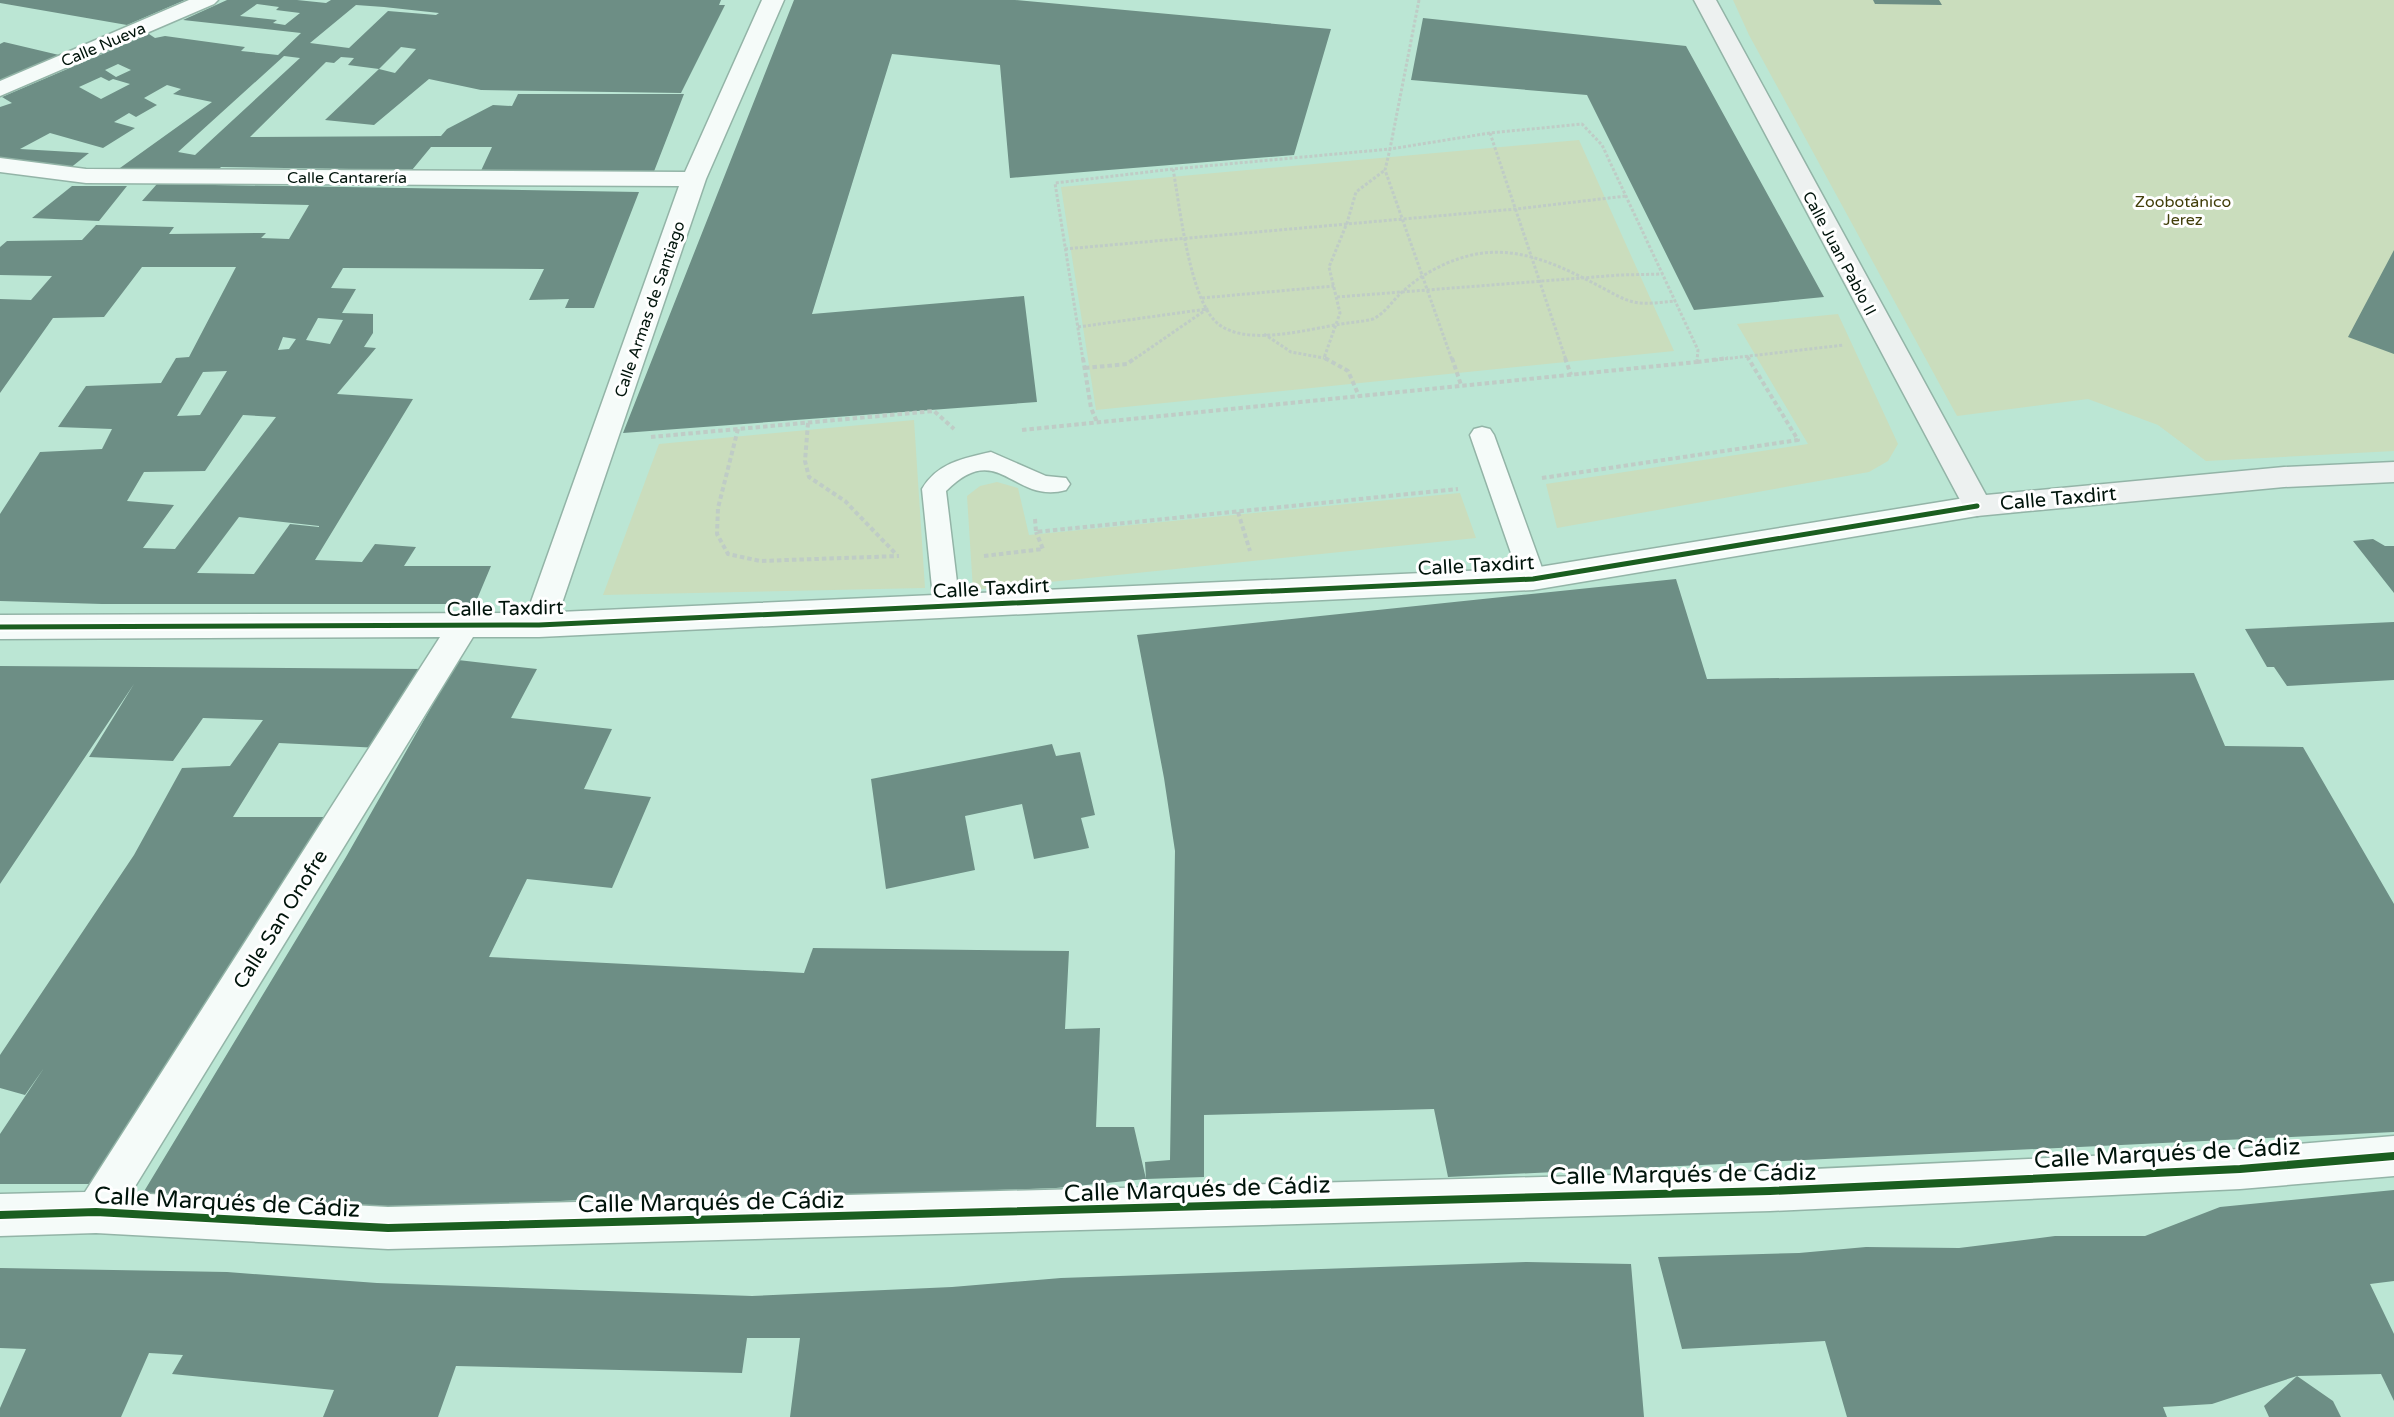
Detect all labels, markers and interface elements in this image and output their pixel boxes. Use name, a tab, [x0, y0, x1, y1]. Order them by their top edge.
street label: Calle Nueva	[58, 18, 149, 72]
street label: Calle Cantarería	[287, 168, 407, 188]
street label: Calle Juan Pablo II	[1798, 188, 1880, 319]
park label: Zoobotánico Jerez	[2135, 192, 2231, 230]
street label: Calle Armas de Santiago	[610, 218, 690, 400]
street label: Calle Taxdirt	[1999, 482, 2118, 516]
street label: Calle Taxdirt	[1417, 551, 1535, 581]
street label: Calle Taxdirt	[932, 574, 1050, 604]
street label: Calle Taxdirt	[446, 596, 564, 622]
street label: Calle San Onofre	[228, 846, 333, 993]
street label: Calle Marqués de Cádiz	[2033, 1132, 2301, 1175]
street label: Calle Marqués de Cádiz	[1549, 1158, 1817, 1191]
street label: Calle Marqués de Cádiz	[1063, 1170, 1331, 1209]
street label: Calle Marqués de Cádiz	[93, 1181, 361, 1224]
street label: Calle Marqués de Cádiz	[577, 1186, 845, 1219]

